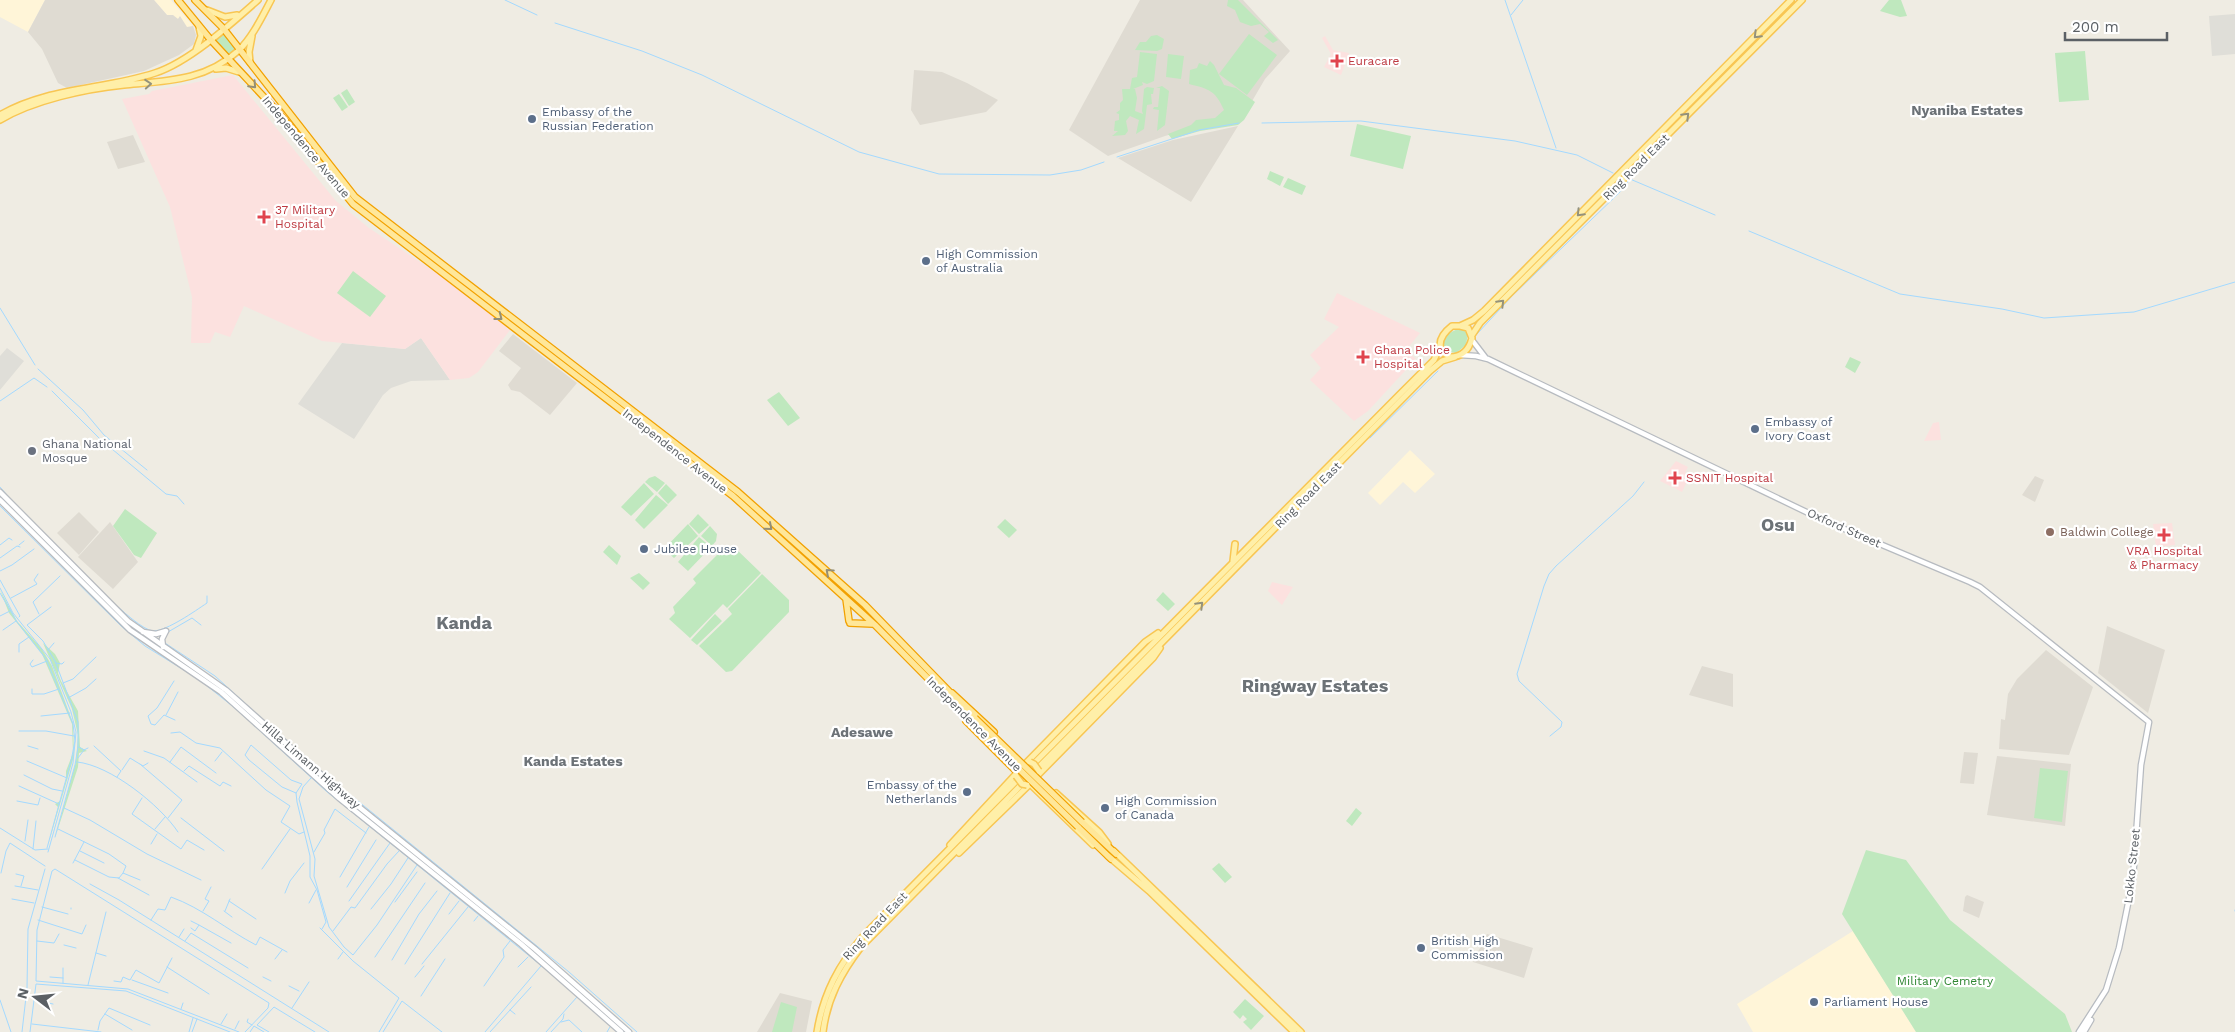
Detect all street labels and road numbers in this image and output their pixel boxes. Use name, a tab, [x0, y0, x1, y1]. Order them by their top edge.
street label: Independence Avenue	[259, 93, 353, 201]
street label: Ring Road East	[1600, 131, 1672, 203]
street label: Independence Avenue	[620, 406, 730, 496]
street label: Ring Road East	[1272, 459, 1344, 531]
street label: Oxford Street	[1805, 505, 1883, 551]
street label: Independence Avenue	[924, 674, 1025, 775]
street label: Hilla Limann Highway	[259, 718, 364, 812]
street label: Lokko Street	[2121, 828, 2143, 904]
street label: Ring Road East	[840, 889, 910, 963]

